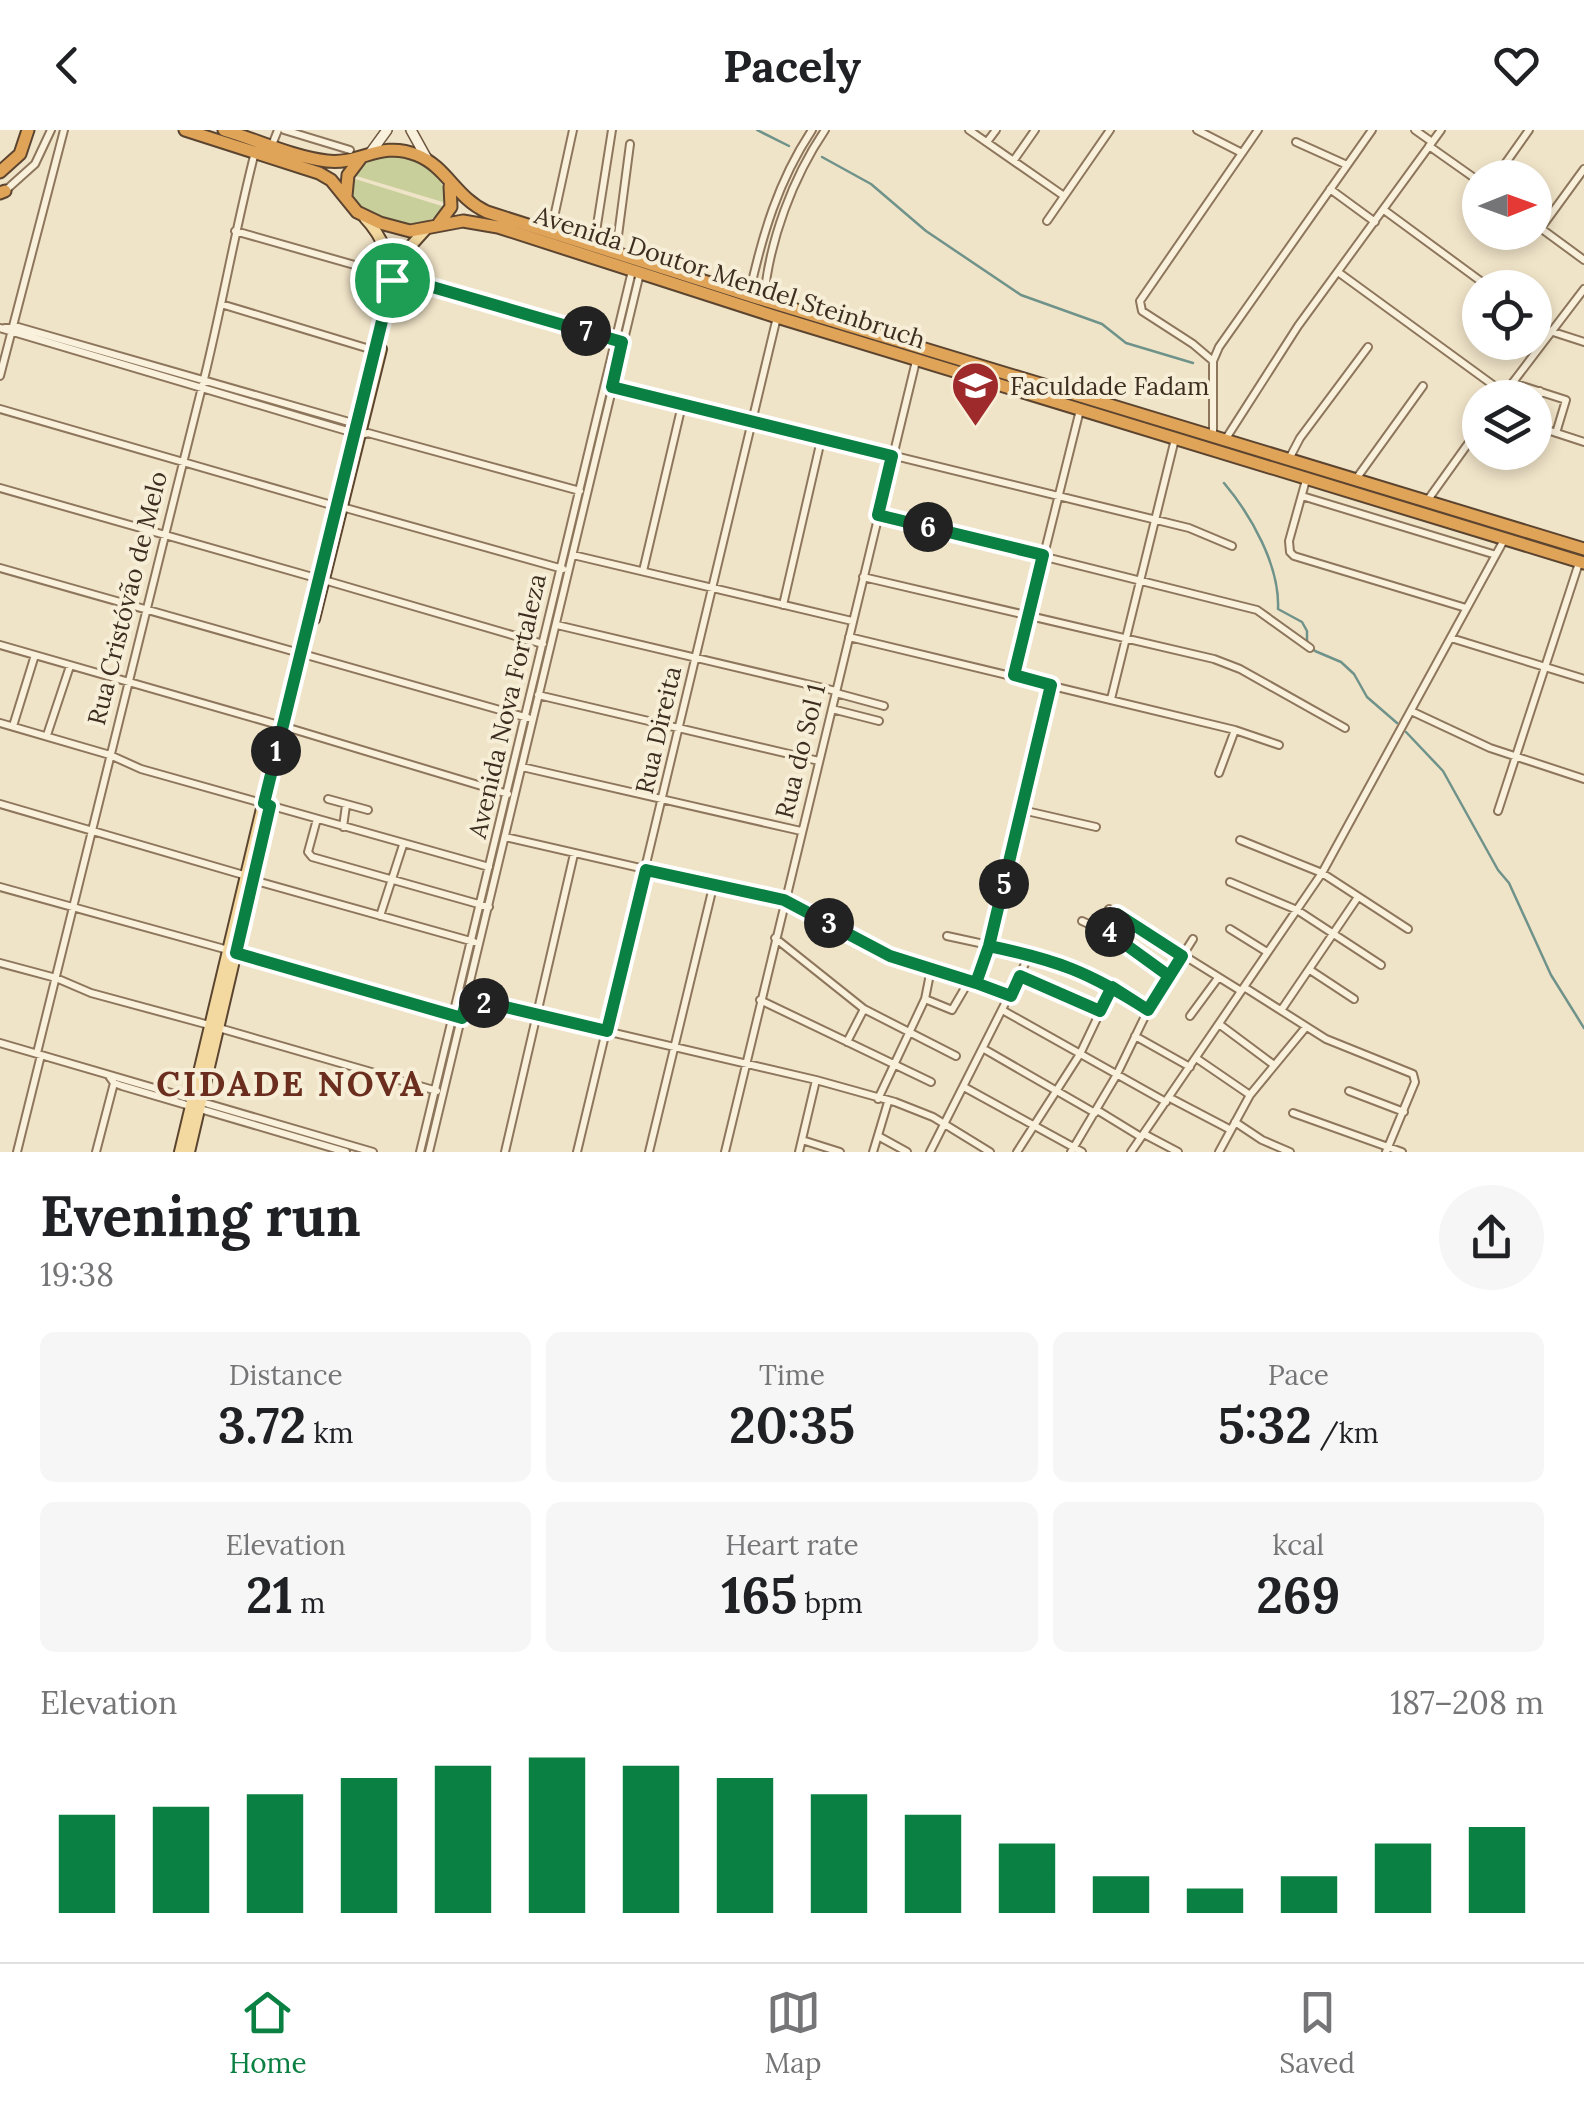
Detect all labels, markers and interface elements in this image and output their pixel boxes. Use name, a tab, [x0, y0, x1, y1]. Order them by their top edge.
text: Pacely	[723, 37, 861, 94]
icon: back	[40, 38, 95, 93]
icon: heart	[1489, 38, 1544, 93]
north arrow	[1462, 160, 1552, 250]
map controls	[1462, 160, 1552, 470]
street label: Avenida Doutor Mendel Steinbruch	[530, 198, 930, 355]
pin	[350, 238, 435, 323]
icon: arrive	[365, 253, 420, 308]
button: locate	[1462, 270, 1552, 360]
pin: 7	[561, 306, 611, 356]
text: 7	[579, 313, 593, 349]
school or university icon: Faculdade Fadam	[949, 360, 1001, 428]
place label: Faculdade Fadam	[1010, 370, 1209, 402]
button: layers	[1462, 380, 1552, 470]
street label: Rua Cristóvão de Melo	[80, 468, 174, 728]
pin: 6	[903, 502, 953, 552]
text: 6	[920, 509, 936, 545]
street label: Avenida Nova Fortaleza	[461, 571, 553, 842]
street label: Rua Direita	[628, 663, 688, 797]
street label: Rua do Sol 1	[768, 680, 832, 822]
pin: 1	[251, 726, 301, 776]
text: 1	[270, 733, 282, 769]
pin: 5	[979, 859, 1029, 909]
text: 5	[996, 866, 1012, 902]
pin: 3	[804, 898, 854, 948]
text: 3	[821, 905, 837, 941]
pin: 4	[1085, 907, 1135, 957]
text: 4	[1102, 914, 1118, 950]
pin: 2	[459, 978, 509, 1028]
text: 2	[477, 985, 491, 1021]
district label: CIDADE NOVA	[156, 1061, 426, 1106]
text: Evening run	[40, 1181, 361, 1251]
button: share	[1439, 1185, 1544, 1290]
text: 19:38	[40, 1254, 114, 1295]
text: Distance	[229, 1357, 343, 1393]
text: Time	[759, 1357, 825, 1393]
text: Pace	[1268, 1357, 1329, 1393]
text: 3.72	[218, 1393, 306, 1457]
text: 20:35	[729, 1393, 855, 1457]
text: 5:32	[1218, 1393, 1312, 1457]
text: km	[306, 1415, 354, 1451]
text: /km	[1312, 1415, 1379, 1451]
text: Elevation	[226, 1527, 346, 1563]
text: Heart rate	[725, 1527, 859, 1563]
text: kcal	[1272, 1527, 1324, 1563]
text: 21	[246, 1563, 293, 1627]
text: 165	[721, 1563, 797, 1627]
text: 269	[1256, 1563, 1340, 1627]
text: m	[293, 1585, 325, 1621]
text: bpm	[797, 1585, 863, 1621]
text: Elevation	[40, 1682, 177, 1723]
text: 187–208 m	[1390, 1682, 1544, 1723]
tab: Home	[229, 1985, 307, 2081]
tab: Map	[765, 1985, 821, 2081]
tab: Saved	[1279, 1985, 1355, 2081]

